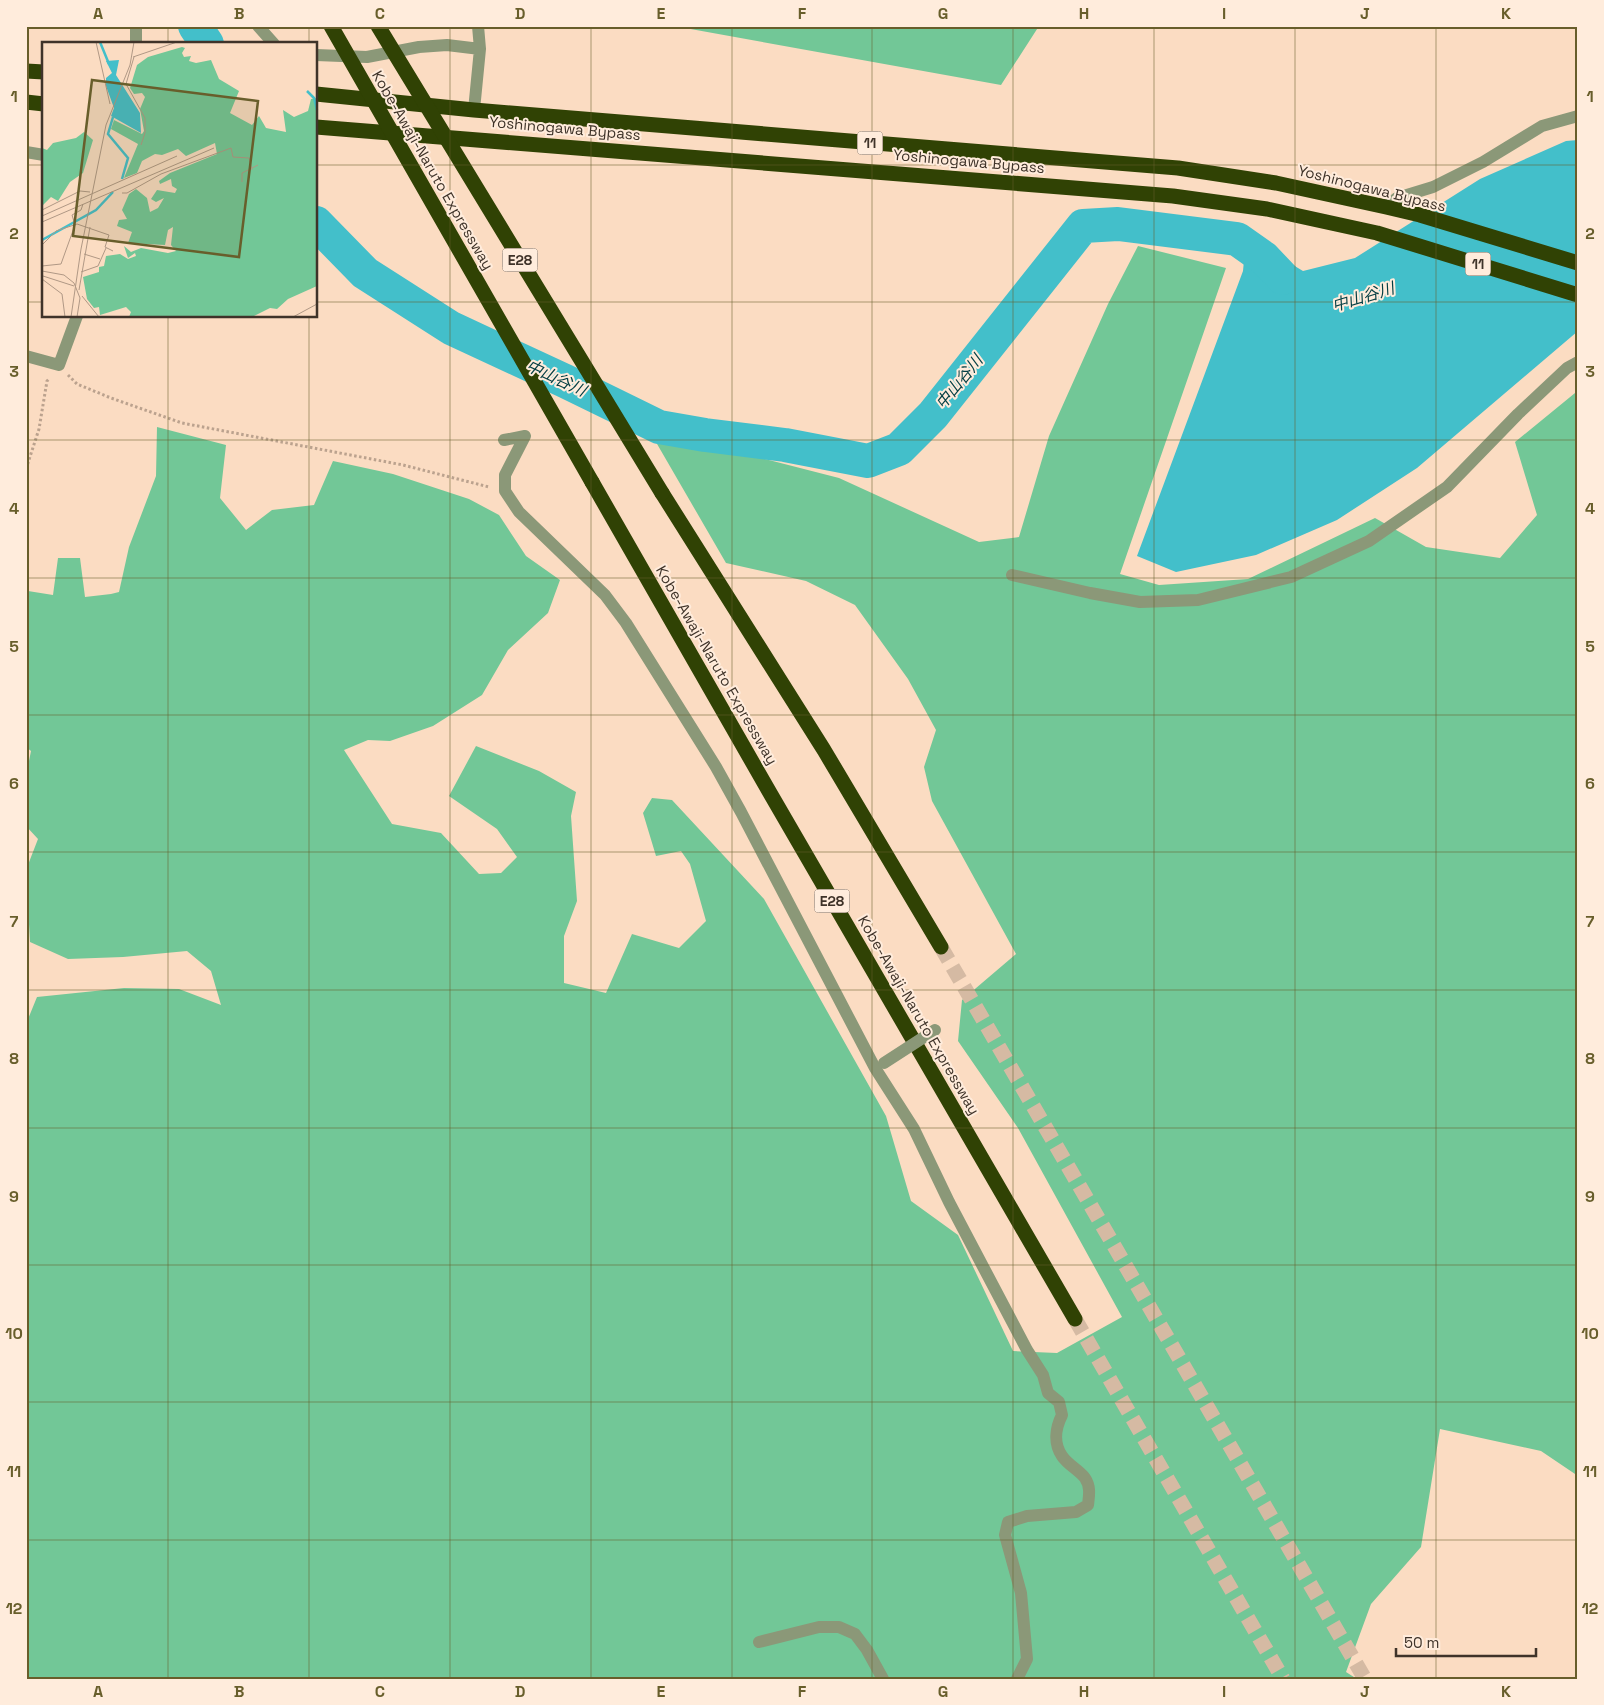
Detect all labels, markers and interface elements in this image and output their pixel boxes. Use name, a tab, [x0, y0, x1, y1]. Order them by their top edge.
text: A	[93, 3, 103, 24]
text: B	[234, 3, 244, 24]
text: C	[375, 3, 385, 24]
text: D	[515, 3, 525, 24]
text: E	[657, 3, 666, 24]
text: F	[798, 3, 807, 24]
text: G	[938, 3, 948, 24]
text: H	[1079, 3, 1089, 24]
text: I	[1222, 3, 1226, 24]
text: J	[1360, 3, 1370, 24]
text: K	[1501, 3, 1511, 24]
inset map	[42, 42, 318, 318]
street label: Kobe-Awaji-Naruto Expressway	[368, 67, 498, 273]
text: 1	[10, 86, 18, 107]
text: 1	[1586, 86, 1594, 107]
street label: Yoshinogawa Bypass	[488, 112, 642, 144]
road number: 11	[858, 132, 882, 154]
street label: Yoshinogawa Bypass	[892, 145, 1046, 177]
street label: Yoshinogawa Bypass	[1296, 160, 1448, 216]
text: 2	[9, 223, 19, 244]
text: 2	[1585, 223, 1595, 244]
road number: E28	[502, 248, 538, 272]
road number: 11	[1466, 252, 1490, 276]
water label: 中山谷川	[1329, 277, 1399, 316]
water label: 中山谷川	[931, 349, 989, 413]
water label: 中山谷川	[523, 355, 591, 402]
text: 3	[9, 361, 19, 382]
text: 3	[1585, 361, 1595, 382]
text: 4	[9, 498, 19, 519]
text: 4	[1585, 498, 1595, 519]
street label: Kobe-Awaji-Naruto Expressway	[652, 562, 782, 768]
text: 5	[9, 636, 19, 657]
text: 5	[1585, 636, 1595, 657]
text: 6	[9, 773, 19, 794]
text: 6	[1585, 773, 1595, 794]
road number: E28	[814, 889, 850, 912]
text: 7	[10, 911, 19, 932]
text: 7	[1586, 911, 1595, 932]
street label: Kobe-Awaji-Naruto Expressway	[854, 912, 984, 1118]
text: 8	[9, 1048, 19, 1069]
text: 8	[1585, 1048, 1595, 1069]
text: 9	[9, 1186, 19, 1207]
text: 9	[1585, 1186, 1595, 1207]
text: 10	[5, 1323, 23, 1344]
text: 10	[1581, 1323, 1599, 1344]
text: 11	[7, 1461, 21, 1482]
text: 11	[1583, 1461, 1597, 1482]
text: 12	[6, 1598, 22, 1619]
text: 12	[1582, 1598, 1598, 1619]
scale bar	[1396, 1625, 1536, 1657]
text: 50 m	[1404, 1633, 1439, 1652]
text: A	[93, 1681, 103, 1702]
text: B	[234, 1681, 244, 1702]
text: C	[375, 1681, 385, 1702]
text: D	[515, 1681, 525, 1702]
text: E	[657, 1681, 666, 1702]
text: F	[798, 1681, 807, 1702]
text: G	[938, 1681, 948, 1702]
text: H	[1079, 1681, 1089, 1702]
text: I	[1222, 1681, 1226, 1702]
text: J	[1360, 1681, 1370, 1702]
text: K	[1501, 1681, 1511, 1702]

